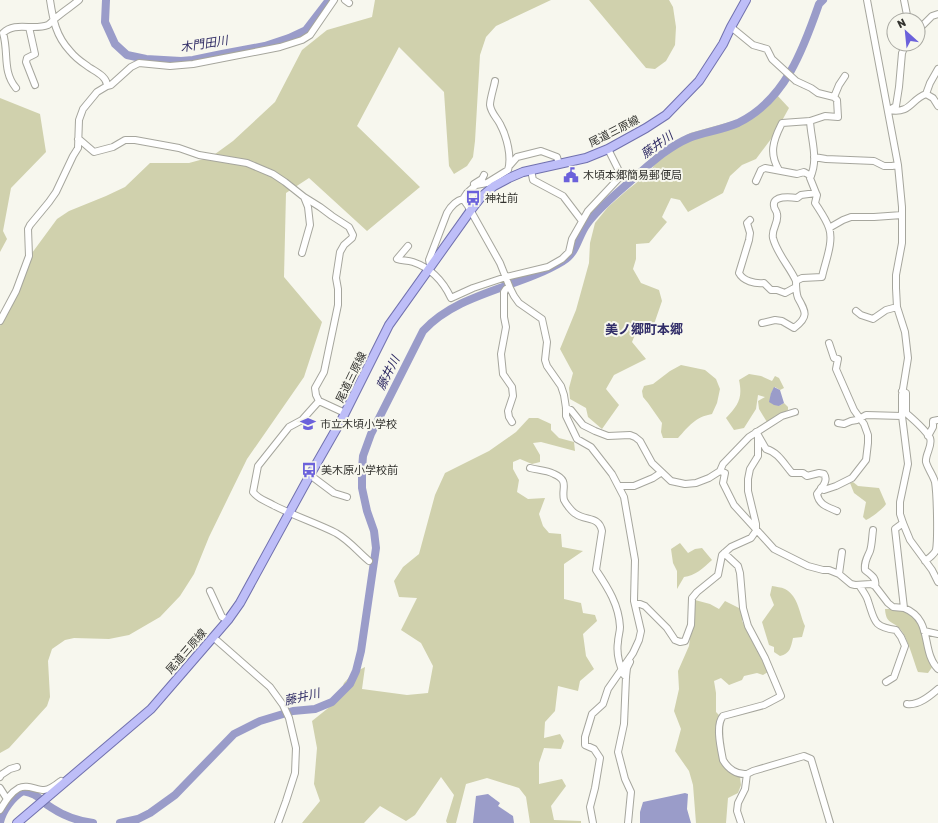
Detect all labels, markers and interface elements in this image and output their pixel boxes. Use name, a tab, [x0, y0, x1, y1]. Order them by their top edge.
north arrow	[886, 12, 926, 52]
text: N	[895, 16, 908, 31]
water label: 木門田川	[179, 33, 231, 55]
street label: 尾道三原線	[587, 113, 642, 150]
water label: 藤井川	[638, 128, 677, 161]
public building icon: 木頃本郷簡易郵便局	[562, 166, 580, 184]
place label: 木頃本郷簡易郵便局	[583, 169, 682, 182]
bus stop icon: 神社前	[464, 189, 482, 207]
place label: 神社前	[485, 192, 518, 205]
district label: 美ノ郷町本郷	[605, 322, 683, 337]
street label: 尾道三原線	[334, 350, 369, 405]
water label: 藤井川	[374, 352, 403, 392]
school or university icon: 市立木頃小学校	[299, 415, 317, 433]
place label: 市立木頃小学校	[320, 418, 397, 431]
bus stop icon: 美木原小学校前	[300, 461, 318, 479]
place label: 美木原小学校前	[321, 464, 398, 477]
street label: 尾道三原線	[163, 626, 209, 676]
water label: 藤井川	[283, 686, 323, 708]

